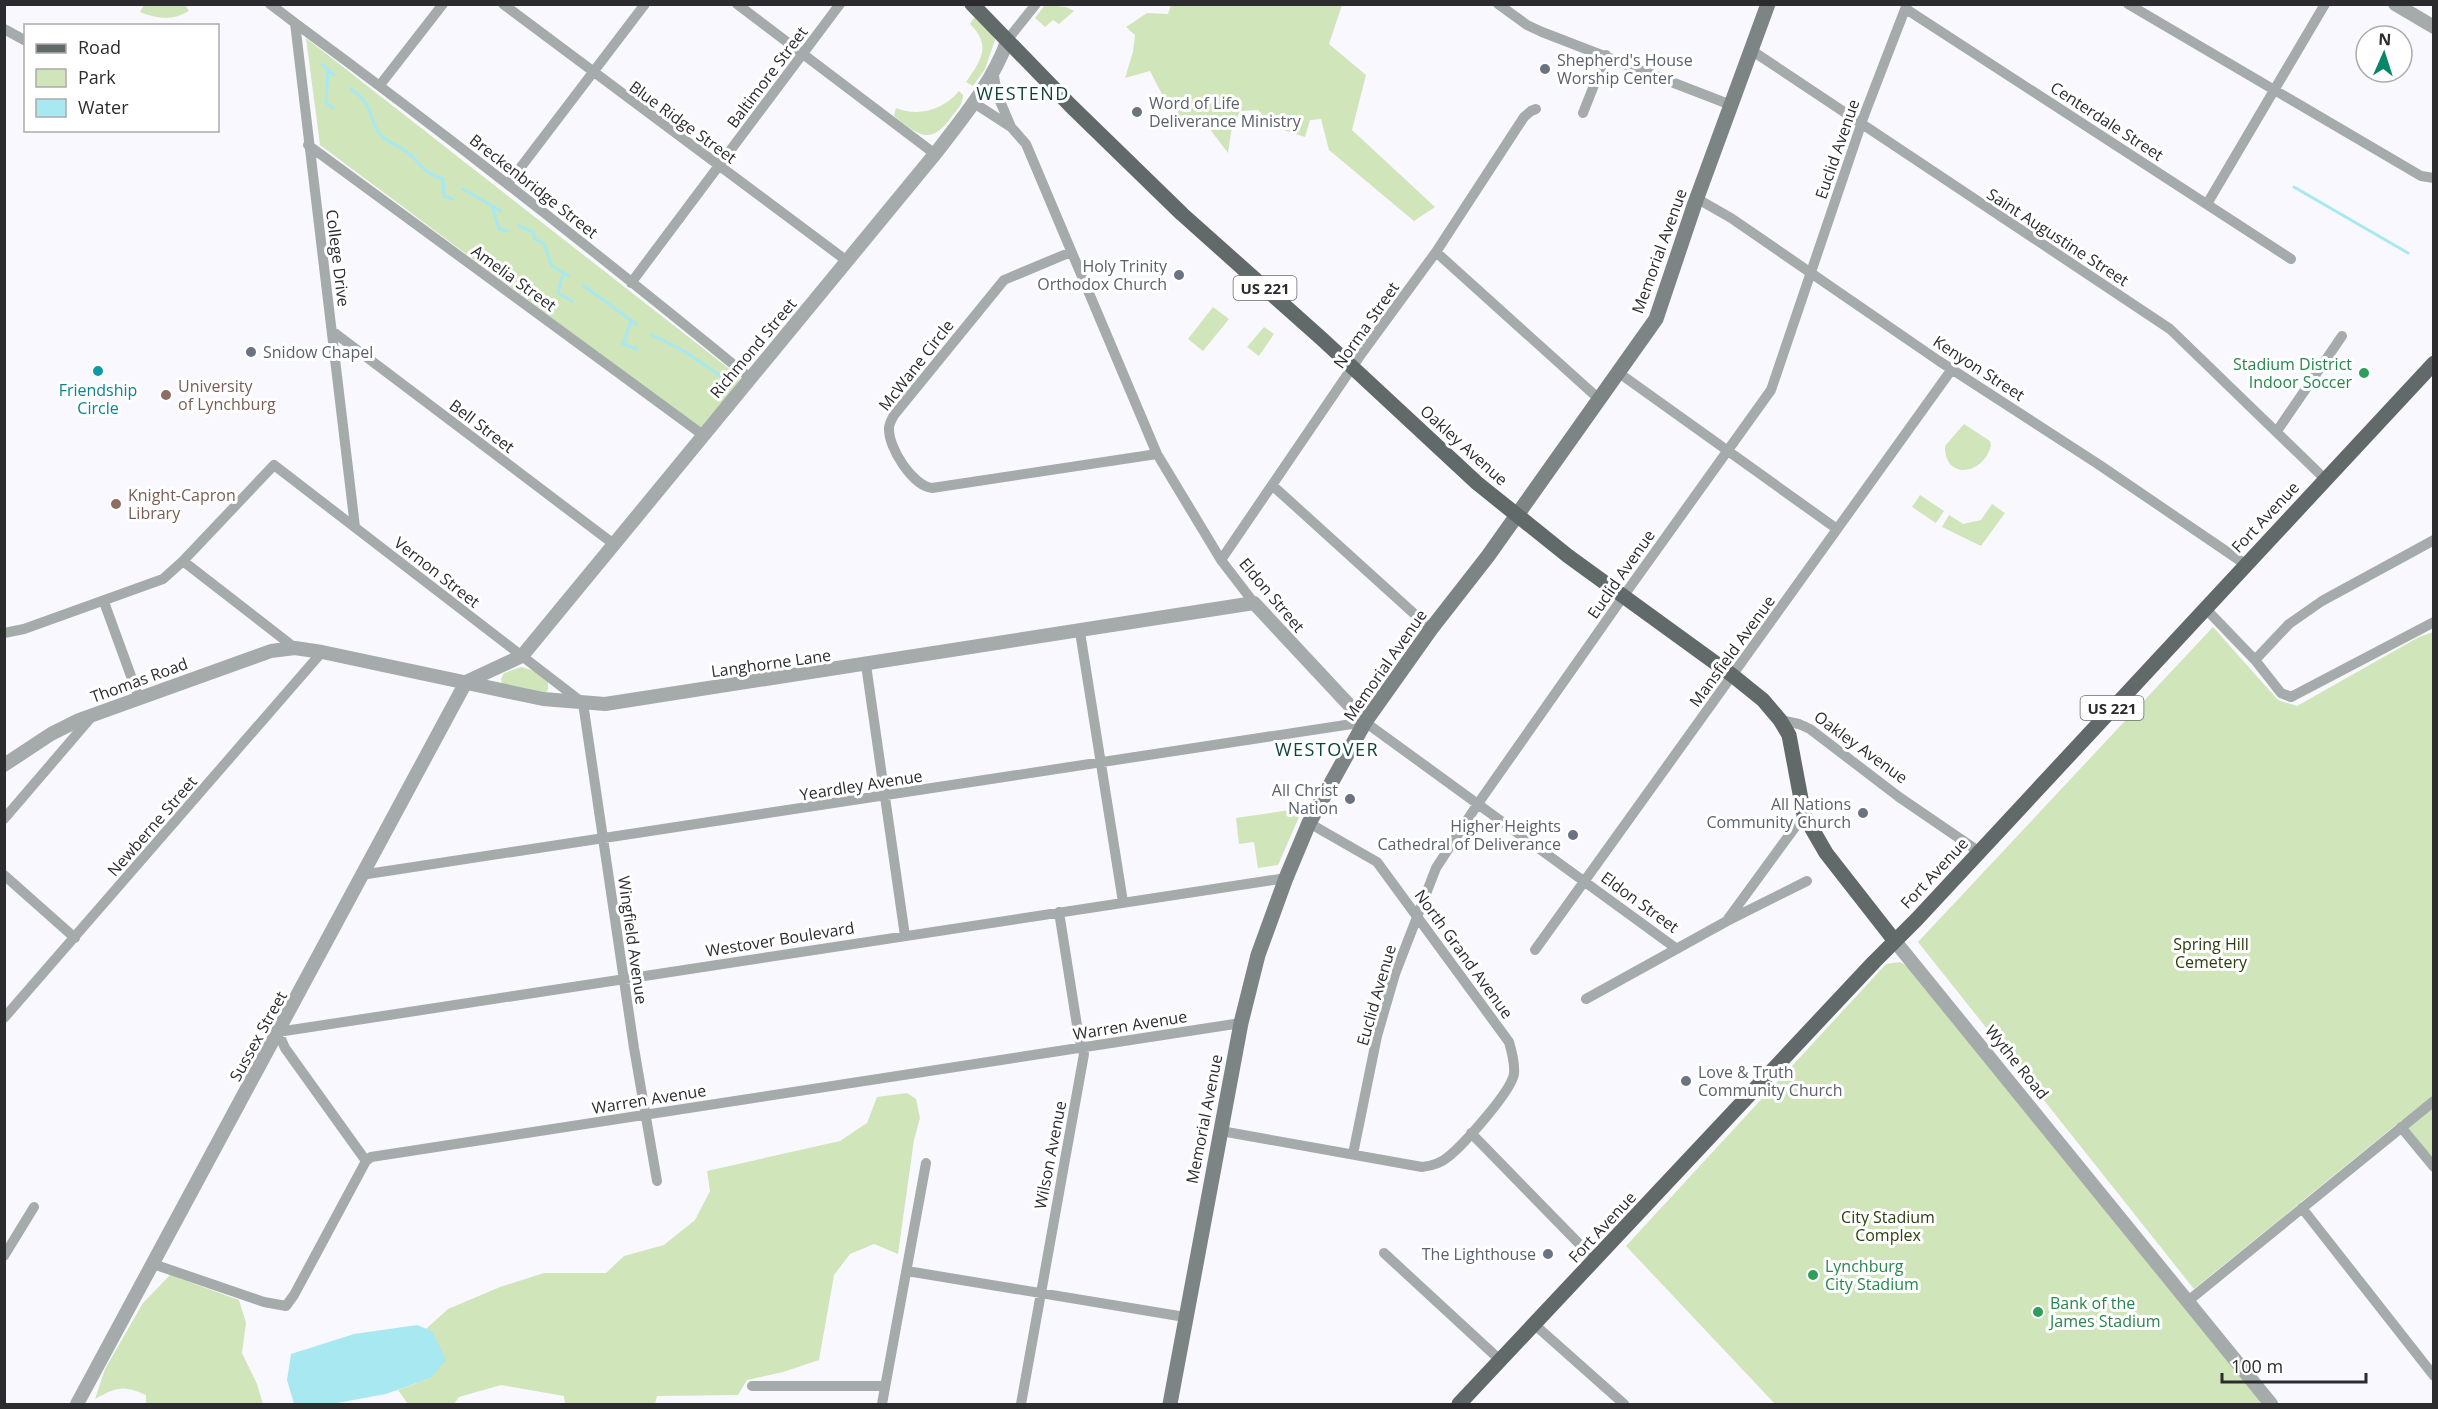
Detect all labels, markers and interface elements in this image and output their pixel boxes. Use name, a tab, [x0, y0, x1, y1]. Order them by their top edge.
street label: Baltimore Street	[722, 22, 813, 132]
legend	[24, 24, 219, 132]
north arrow	[2354, 24, 2414, 84]
text: N	[2378, 28, 2392, 50]
text: Road	[78, 35, 121, 59]
place label: Shepherd's House Worship Center	[1557, 49, 1693, 89]
marker: Shepherd's House Worship Center	[1538, 62, 1552, 76]
text: Park	[78, 65, 116, 89]
street label: Blue Ridge Street	[625, 76, 741, 169]
street label: Centerdale Street	[2046, 76, 2168, 166]
district label: WESTEND	[976, 81, 1070, 105]
place label: Word of Life Deliverance Ministry	[1149, 92, 1302, 132]
text: Water	[78, 95, 129, 119]
street label: Euclid Avenue	[1810, 96, 1864, 202]
marker: Word of Life Deliverance Ministry	[1130, 105, 1144, 119]
street label: Breckenbridge Street	[465, 129, 603, 243]
street label: Saint Augustine Street	[1983, 183, 2133, 291]
street label: Memorial Avenue	[1626, 186, 1692, 316]
street label: College Drive	[321, 208, 355, 308]
street label: Amelia Street	[467, 240, 561, 316]
place label: Holy Trinity Orthodox Church	[1037, 255, 1168, 295]
marker: Holy Trinity Orthodox Church	[1172, 268, 1186, 282]
road number: US 221	[1234, 276, 1296, 300]
street label: Norma Street	[1328, 277, 1404, 373]
street label: Richmond Street	[705, 293, 802, 403]
street label: McWane Circle	[873, 315, 959, 415]
street label: Kenyon Street	[1929, 330, 2029, 406]
place label: Snidow Chapel	[263, 341, 373, 363]
marker: Snidow Chapel	[244, 345, 258, 359]
place label: Stadium District Indoor Soccer	[2233, 353, 2352, 393]
marker: Friendship Circle	[91, 364, 105, 378]
marker: Stadium District Indoor Soccer	[2357, 366, 2371, 380]
place label: University of Lynchburg	[178, 375, 276, 415]
place label: Friendship Circle	[59, 379, 137, 419]
marker: University of Lynchburg	[159, 388, 173, 402]
street label: Bell Street	[445, 394, 519, 458]
street label: Oakley Avenue	[1416, 400, 1512, 490]
street label: Fort Avenue	[2226, 477, 2304, 557]
place label: Knight-Capron Library	[128, 484, 236, 524]
marker: Knight-Capron Library	[109, 497, 123, 511]
street label: Euclid Avenue	[1582, 525, 1660, 623]
street label: Vernon Street	[390, 532, 485, 613]
street label: Eldon Street	[1234, 553, 1310, 637]
street label: Mansfield Avenue	[1684, 591, 1780, 711]
street label: Memorial Avenue	[1338, 605, 1432, 725]
street label: Langhorne Lane	[710, 644, 832, 682]
street label: Thomas Road	[87, 652, 191, 708]
road number: US 221	[2080, 696, 2144, 720]
street label: Oakley Avenue	[1810, 706, 1912, 788]
district label: WESTOVER	[1275, 737, 1379, 761]
street label: Yeardley Avenue	[798, 764, 924, 806]
street label: Newberne Street	[102, 771, 202, 881]
place label: All Christ Nation	[1272, 779, 1338, 819]
marker: All Christ Nation	[1343, 792, 1357, 806]
place label: All Nations Community Church	[1706, 793, 1851, 833]
marker: All Nations Community Church	[1856, 806, 1870, 820]
place label: Higher Heights Cathedral of Deliverance	[1377, 815, 1561, 855]
marker: Higher Heights Cathedral of Deliverance	[1566, 828, 1580, 842]
street label: Fort Avenue	[1895, 833, 1973, 913]
street label: Eldon Street	[1597, 866, 1684, 938]
street label: Wingfield Avenue	[613, 874, 653, 1006]
street label: North Grand Avenue	[1410, 885, 1518, 1023]
street label: Westover Boulevard	[704, 916, 856, 962]
park label: Spring Hill Cemetery	[2173, 933, 2249, 973]
street label: Euclid Avenue	[1351, 942, 1401, 1048]
street label: Sussex Street	[224, 987, 292, 1085]
street label: Warren Avenue	[1071, 1005, 1189, 1045]
street label: Wythe Road	[1980, 1020, 2054, 1104]
street label: Memorial Avenue	[1181, 1053, 1227, 1185]
place label: Love & Truth Community Church	[1698, 1061, 1843, 1101]
marker: Love & Truth Community Church	[1679, 1074, 1693, 1088]
street label: Warren Avenue	[590, 1079, 708, 1119]
street label: Wilson Avenue	[1029, 1099, 1071, 1211]
street label: Fort Avenue	[1563, 1187, 1641, 1267]
park label: City Stadium Complex	[1841, 1206, 1935, 1246]
place label: The Lighthouse	[1422, 1243, 1536, 1265]
marker: The Lighthouse	[1541, 1247, 1555, 1261]
place label: Lynchburg City Stadium	[1825, 1255, 1919, 1295]
marker: Lynchburg City Stadium	[1806, 1268, 1820, 1282]
place label: Bank of the James Stadium	[2048, 1292, 2161, 1332]
marker: Bank of the James Stadium	[2031, 1305, 2045, 1319]
scale bar	[2222, 1346, 2366, 1384]
text: 100 m	[2231, 1354, 2283, 1378]

